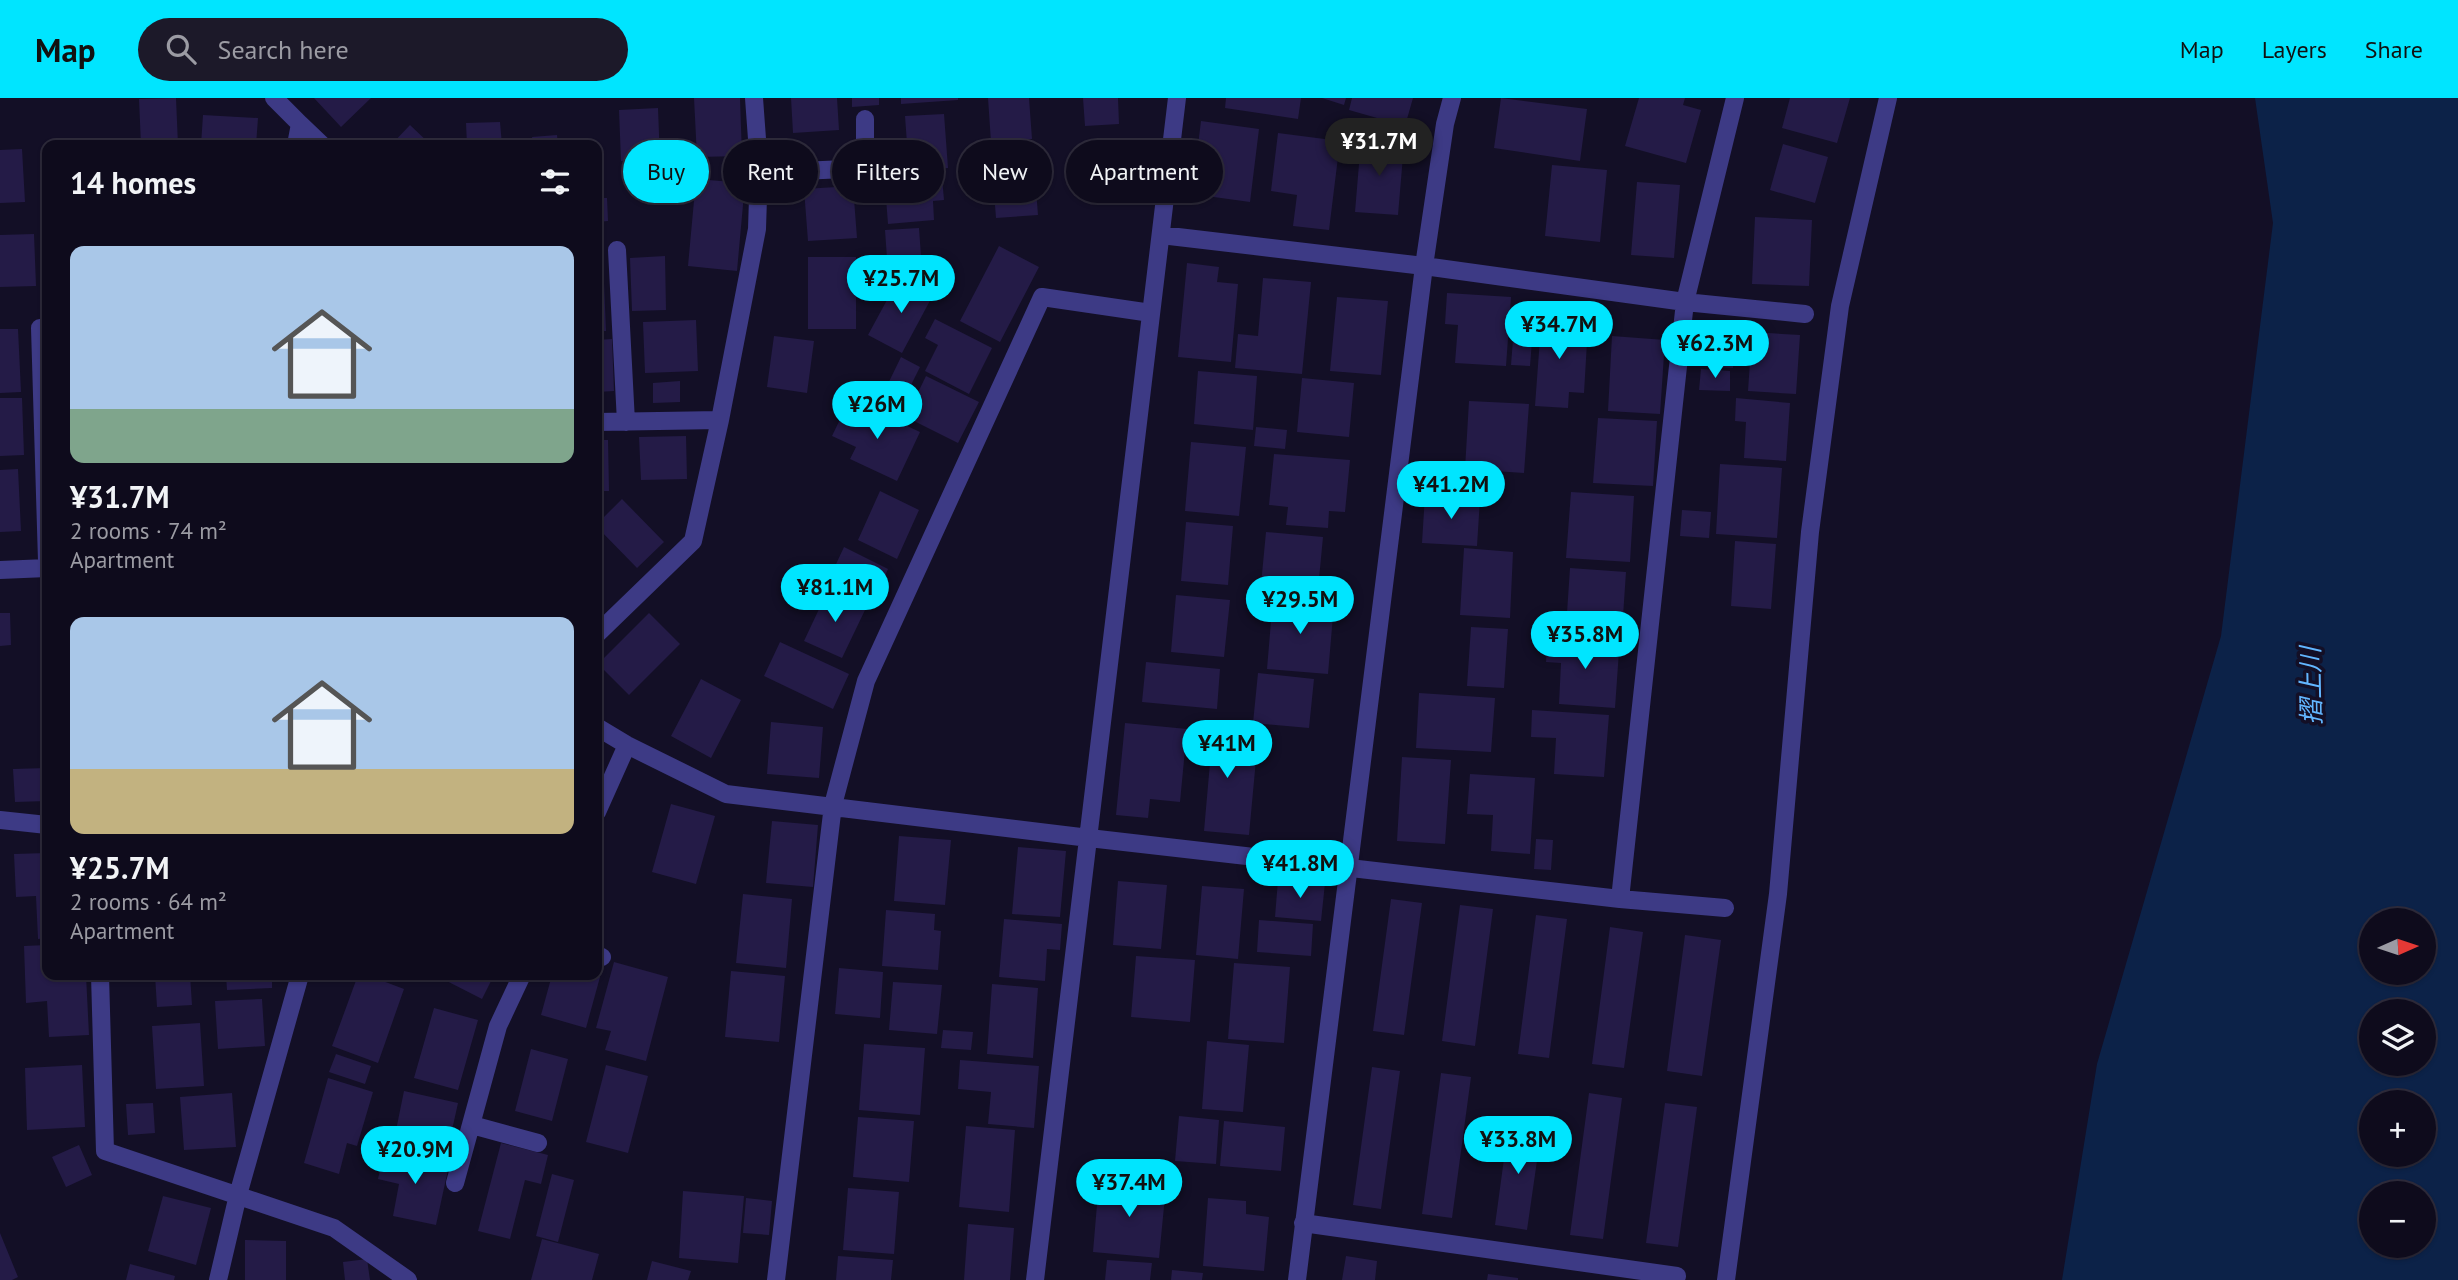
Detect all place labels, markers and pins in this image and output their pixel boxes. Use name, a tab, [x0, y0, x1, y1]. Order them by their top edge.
pin: ¥31.7M	[1322, 118, 1436, 178]
pin: ¥25.7M	[844, 256, 958, 315]
pin: ¥34.7M	[1502, 302, 1616, 361]
pin: ¥62.3M	[1658, 320, 1772, 380]
pin: ¥26M	[836, 382, 918, 441]
pin: ¥41.2M	[1394, 462, 1508, 521]
pin: ¥81.1M	[778, 564, 892, 624]
pin: ¥29.5M	[1243, 576, 1357, 636]
pin: ¥35.8M	[1528, 612, 1642, 671]
pin: ¥41M	[1186, 720, 1268, 780]
pin: ¥41.8M	[1243, 840, 1357, 900]
pin: ¥33.8M	[1461, 1116, 1575, 1176]
pin: ¥20.9M	[358, 1126, 472, 1186]
pin: ¥37.4M	[1072, 1160, 1186, 1219]

